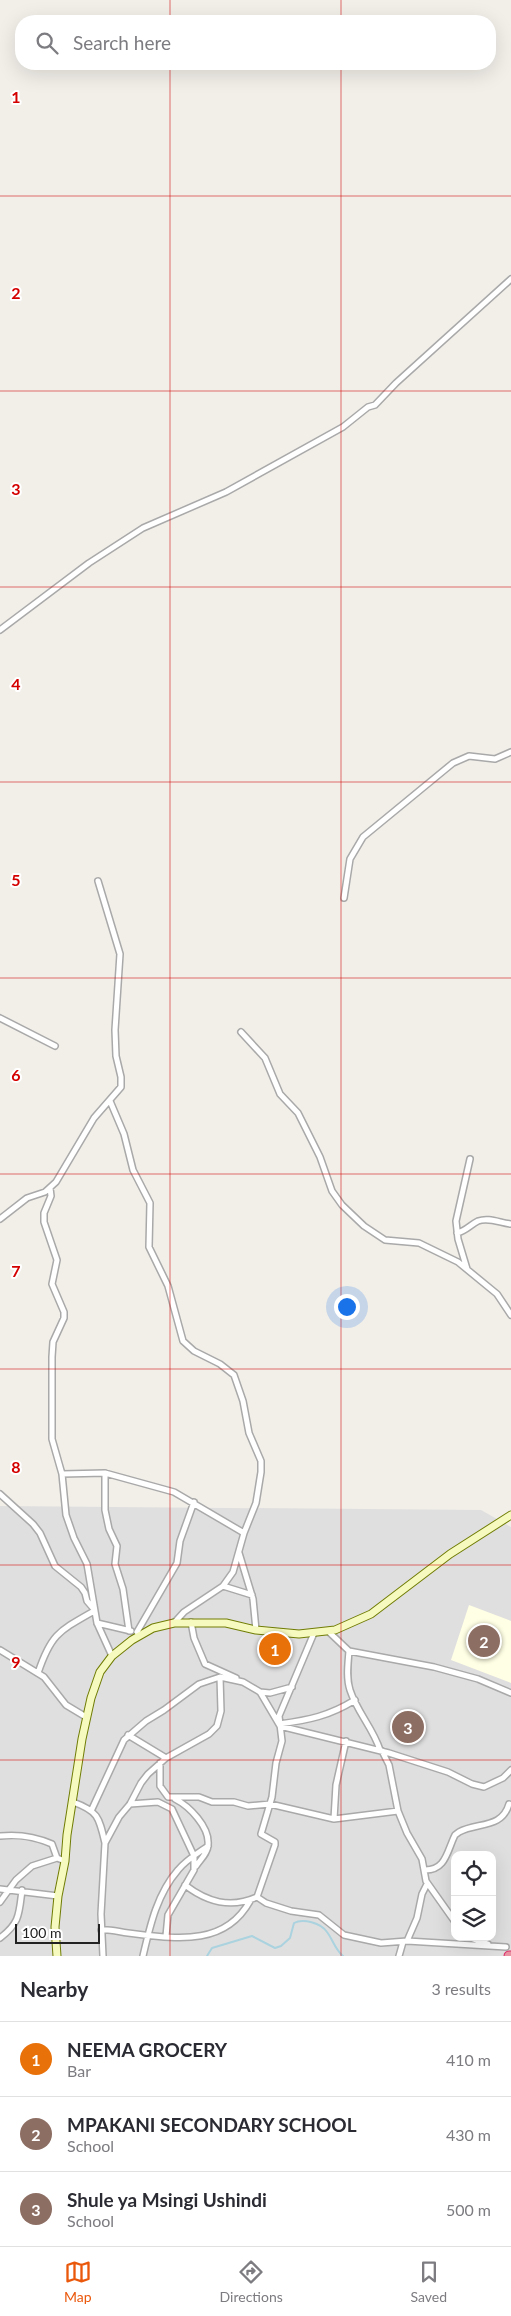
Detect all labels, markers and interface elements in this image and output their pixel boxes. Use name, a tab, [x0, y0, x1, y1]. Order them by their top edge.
search box	[15, 15, 496, 70]
icon: search	[33, 29, 61, 57]
text: Search here	[73, 31, 171, 54]
text: 1	[11, 87, 21, 106]
text: 2	[11, 283, 21, 302]
text: 3	[11, 479, 21, 498]
text: 4	[11, 674, 21, 693]
text: 5	[11, 870, 21, 889]
text: 6	[11, 1065, 21, 1084]
text: 7	[11, 1261, 21, 1280]
your location	[334, 1294, 360, 1320]
text: 8	[11, 1457, 21, 1476]
pin: 2	[468, 1622, 500, 1660]
pin: 1	[259, 1630, 291, 1668]
text: 9	[11, 1652, 21, 1671]
pin: 3	[392, 1708, 424, 1746]
map controls	[451, 1851, 496, 1941]
button: locate	[451, 1851, 496, 1896]
button: layers	[451, 1896, 496, 1941]
scale bar	[15, 1921, 100, 1944]
text: 100 m	[22, 1924, 61, 1941]
text: Nearby	[20, 1976, 88, 2001]
text: 3 results	[431, 1979, 491, 1998]
text: NEEMA GROCERY	[67, 2038, 227, 2061]
text: 1	[31, 2050, 41, 2069]
text: 410 m	[446, 2050, 491, 2069]
text: Bar	[67, 2061, 91, 2080]
text: MPAKANI SECONDARY SCHOOL	[67, 2113, 357, 2136]
text: 2	[31, 2125, 41, 2144]
text: 430 m	[446, 2125, 491, 2144]
text: School	[67, 2136, 114, 2155]
text: Shule ya Msingi Ushindi	[67, 2188, 267, 2211]
text: 3	[31, 2200, 41, 2219]
text: 500 m	[446, 2200, 491, 2219]
text: School	[67, 2211, 114, 2230]
tab: Map	[64, 2258, 92, 2305]
tab: Directions	[220, 2258, 283, 2305]
tab: Saved	[411, 2258, 447, 2305]

